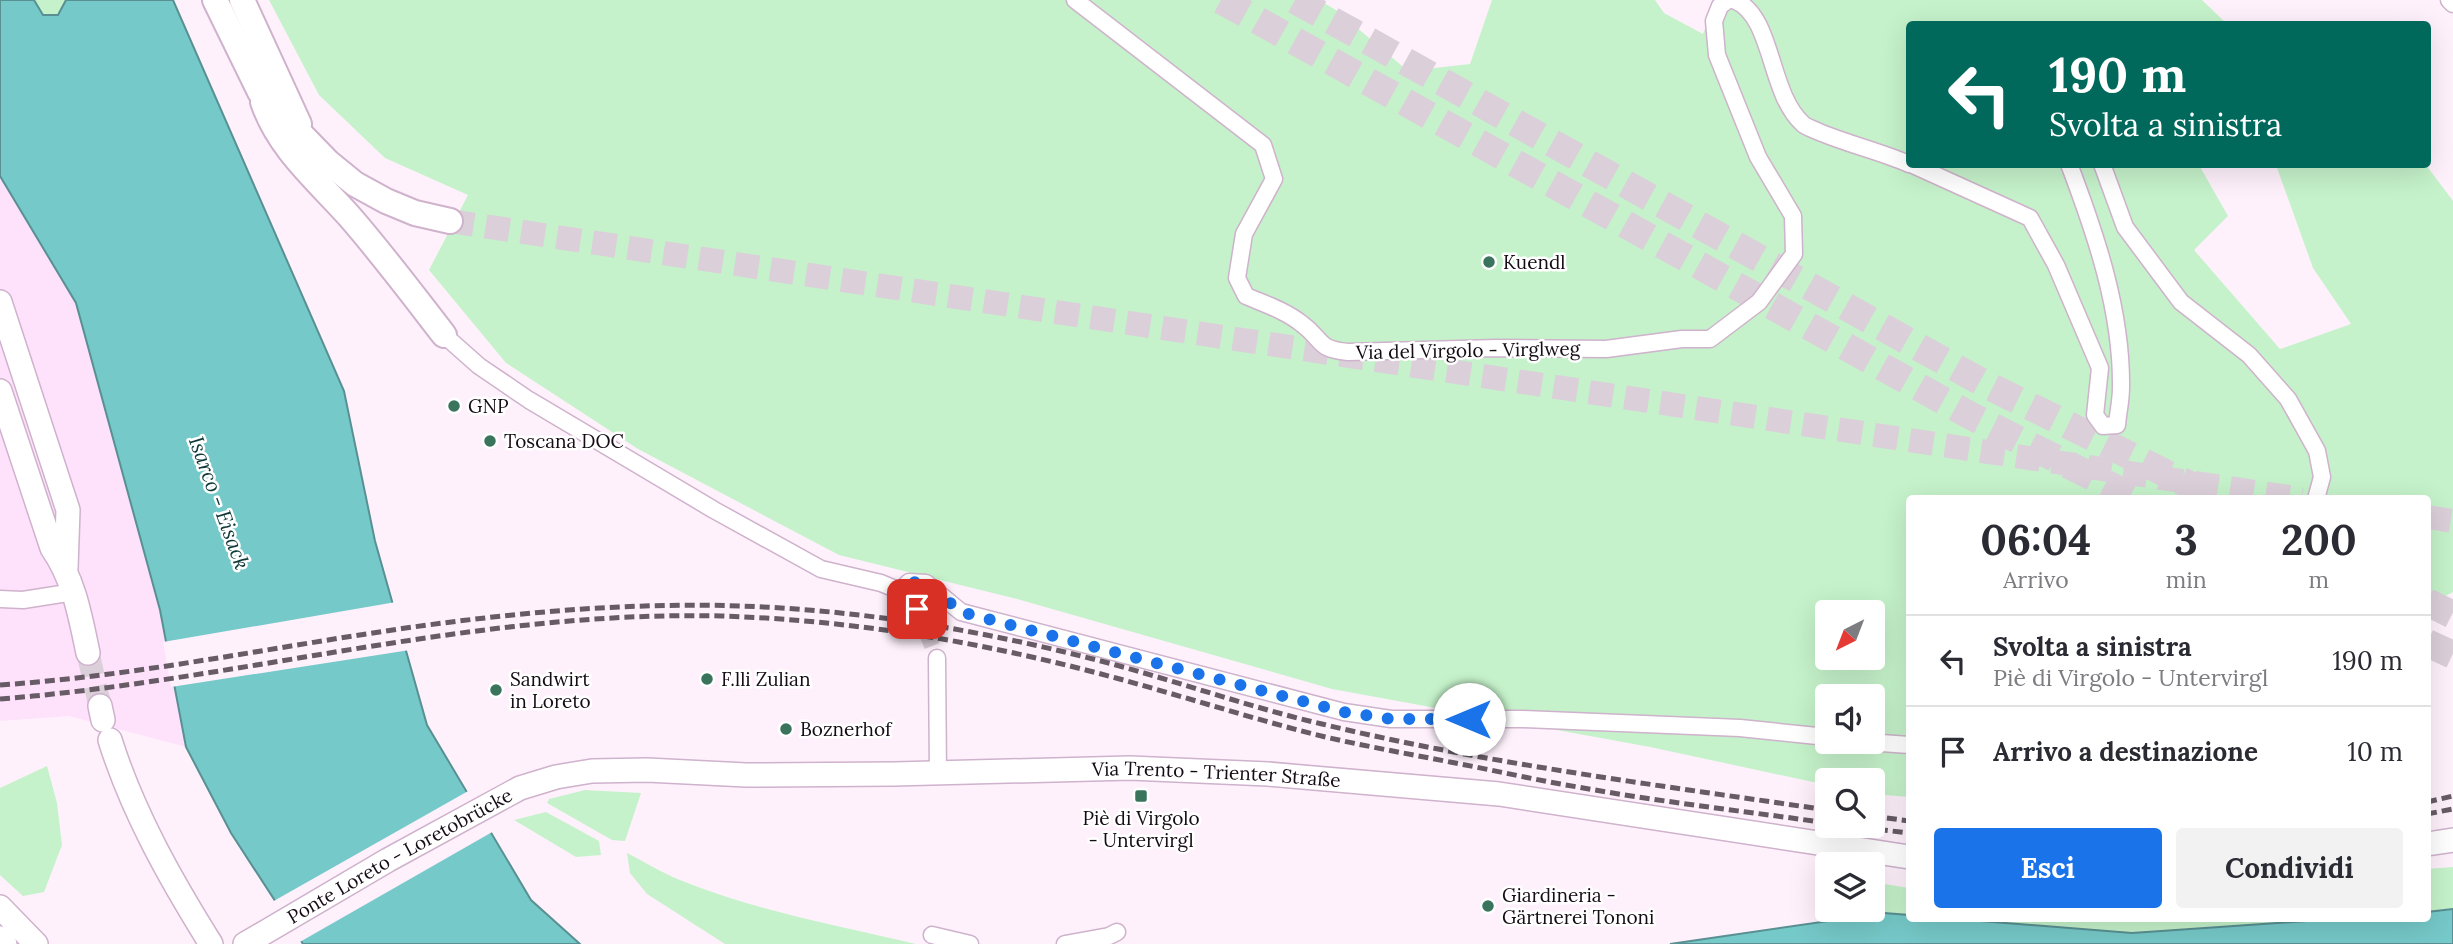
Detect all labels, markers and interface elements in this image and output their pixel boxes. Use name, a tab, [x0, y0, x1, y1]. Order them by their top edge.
text: 190 m	[2049, 43, 2186, 105]
icon: left	[1934, 49, 2025, 140]
text: Svolta a sinistra	[2049, 104, 2282, 145]
place label: Kuendl	[1503, 250, 1566, 274]
marker: Kuendl	[1481, 254, 1497, 270]
street label: Via del Virgolo - Virglweg	[1355, 336, 1581, 364]
place label: GNP	[468, 394, 509, 418]
marker: GNP	[446, 398, 462, 414]
place label: Toscana DOC	[504, 429, 624, 453]
water label: Isarco - Eisack	[183, 433, 256, 573]
marker: Toscana DOC	[482, 433, 498, 449]
text: 06:04	[1980, 513, 2091, 567]
text: 3	[2174, 513, 2198, 567]
text: 200	[2281, 513, 2357, 567]
text: Arrivo	[2003, 565, 2069, 594]
text: min	[2166, 565, 2207, 594]
text: m	[2309, 565, 2329, 594]
pin	[887, 579, 947, 639]
icon: arrive	[898, 590, 936, 628]
north arrow	[1815, 600, 1885, 670]
map controls	[1815, 600, 1885, 922]
text: Svolta a sinistra	[1993, 630, 2192, 663]
icon: left	[1934, 642, 1972, 680]
text: 190 m	[2332, 644, 2403, 677]
text: Piè di Virgolo - Untervirgl	[1993, 663, 2268, 692]
place label: Sandwirt in Loreto	[510, 667, 591, 713]
place label: F.lli Zulian	[721, 667, 810, 691]
marker: F.lli Zulian	[699, 671, 715, 687]
marker: Sandwirt in Loreto	[488, 682, 504, 698]
position arrow	[1432, 682, 1506, 756]
button: sound	[1815, 684, 1885, 754]
place label: Boznerhof	[800, 717, 893, 741]
marker: Boznerhof	[778, 721, 794, 737]
icon: arrive	[1934, 733, 1972, 771]
text: Arrivo a destinazione	[1993, 735, 2258, 768]
text: 10 m	[2347, 735, 2403, 768]
street label: Via Trento - Trienter Straße	[1091, 756, 1342, 792]
button: search	[1815, 768, 1885, 838]
street label: Ponte Loreto - Loretobrücke	[283, 783, 516, 929]
marker: Piè di Virgolo - Untervirgl	[1133, 788, 1149, 804]
place label: Piè di Virgolo - Untervirgl	[1082, 806, 1200, 852]
button: Esci	[1934, 828, 2162, 908]
button: Condividi	[2176, 828, 2403, 908]
button: layers	[1815, 852, 1885, 922]
place label: Giardineria - Gärtnerei Tononi	[1502, 883, 1654, 929]
marker: Giardineria - Gärtnerei Tononi	[1480, 898, 1496, 914]

